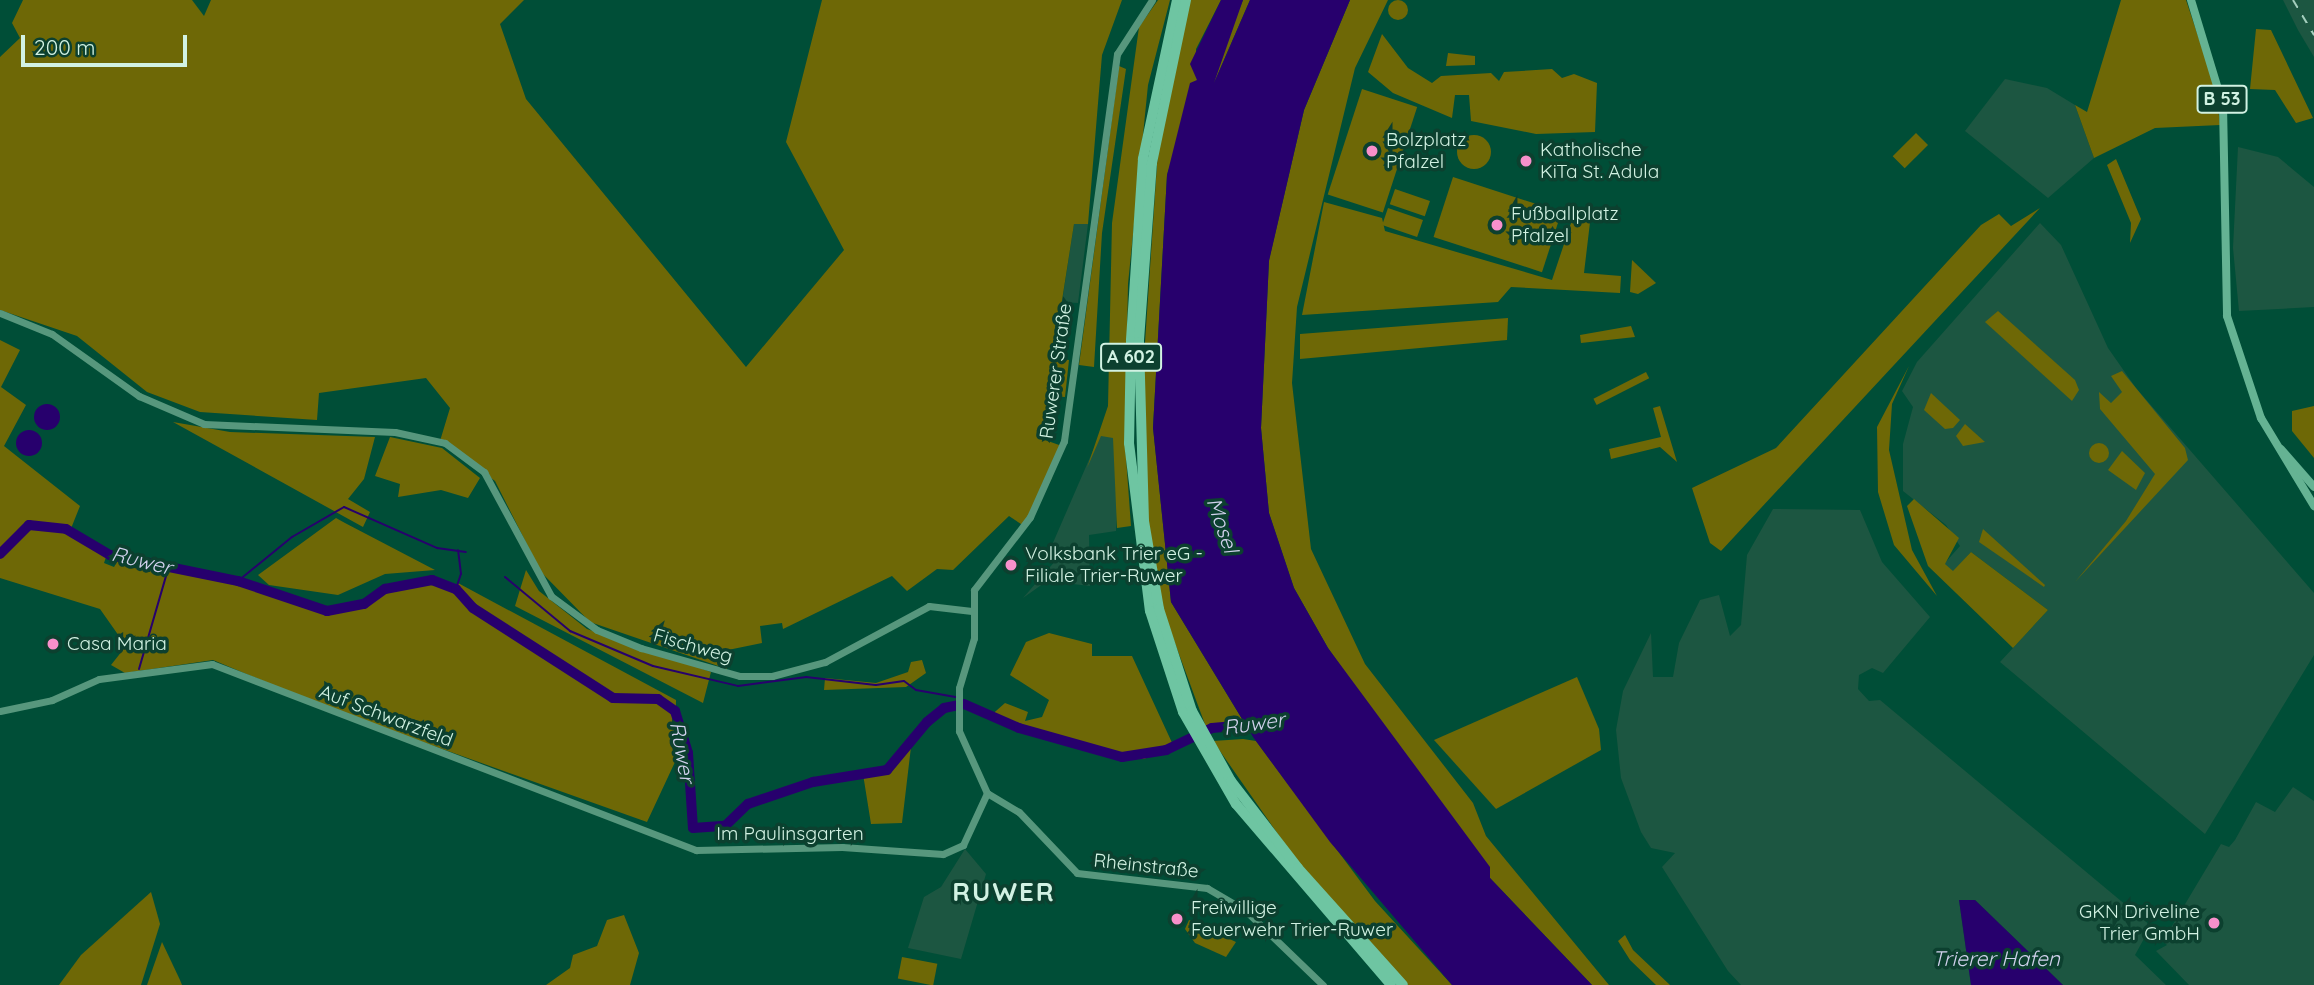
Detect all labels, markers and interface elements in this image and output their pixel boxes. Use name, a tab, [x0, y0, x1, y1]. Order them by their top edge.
scale bar	[24, 21, 191, 65]
text: 200 m	[34, 34, 96, 60]
road number: B 53	[2196, 84, 2248, 114]
place label: Bolzplatz Pfalzel	[1386, 129, 1466, 173]
place label: Katholische KiTa St. Adula	[1540, 139, 1659, 183]
marker: Bolzplatz Pfalzel	[1364, 143, 1380, 159]
marker: Katholische KiTa St. Adula	[1518, 153, 1534, 169]
place label: Fußballplatz Pfalzel	[1511, 203, 1619, 247]
marker: Fußballplatz Pfalzel	[1489, 217, 1505, 233]
street label: Ruwerer Straße	[1035, 302, 1077, 440]
road number: A 602	[1100, 342, 1162, 372]
water label: Mosel	[1202, 494, 1244, 556]
water label: Ruwer	[109, 540, 175, 580]
place label: Volksbank Trier eG - Filiale Trier-Ruwer	[1025, 543, 1203, 587]
marker: Volksbank Trier eG - Filiale Trier-Ruwer	[1003, 557, 1019, 573]
street label: Fischweg	[651, 624, 735, 668]
place label: Casa Maria	[67, 633, 167, 655]
marker: Casa Maria	[45, 636, 61, 652]
street label: Auf Schwarzfeld	[316, 680, 456, 752]
water label: Ruwer	[1222, 706, 1286, 740]
water label: Ruwer	[665, 720, 701, 784]
street label: Im Paulinsgarten	[716, 823, 864, 845]
street label: Rheinstraße	[1092, 849, 1200, 883]
district label: RUWER	[953, 876, 1055, 908]
place label: Freiwillige Feuerwehr Trier-Ruwer	[1191, 897, 1393, 941]
place label: GKN Driveline Trier GmbH	[2079, 901, 2200, 945]
marker: Freiwillige Feuerwehr Trier-Ruwer	[1169, 911, 1185, 927]
marker: GKN Driveline Trier GmbH	[2206, 915, 2222, 931]
water label: Trierer Hafen	[1932, 945, 2060, 971]

